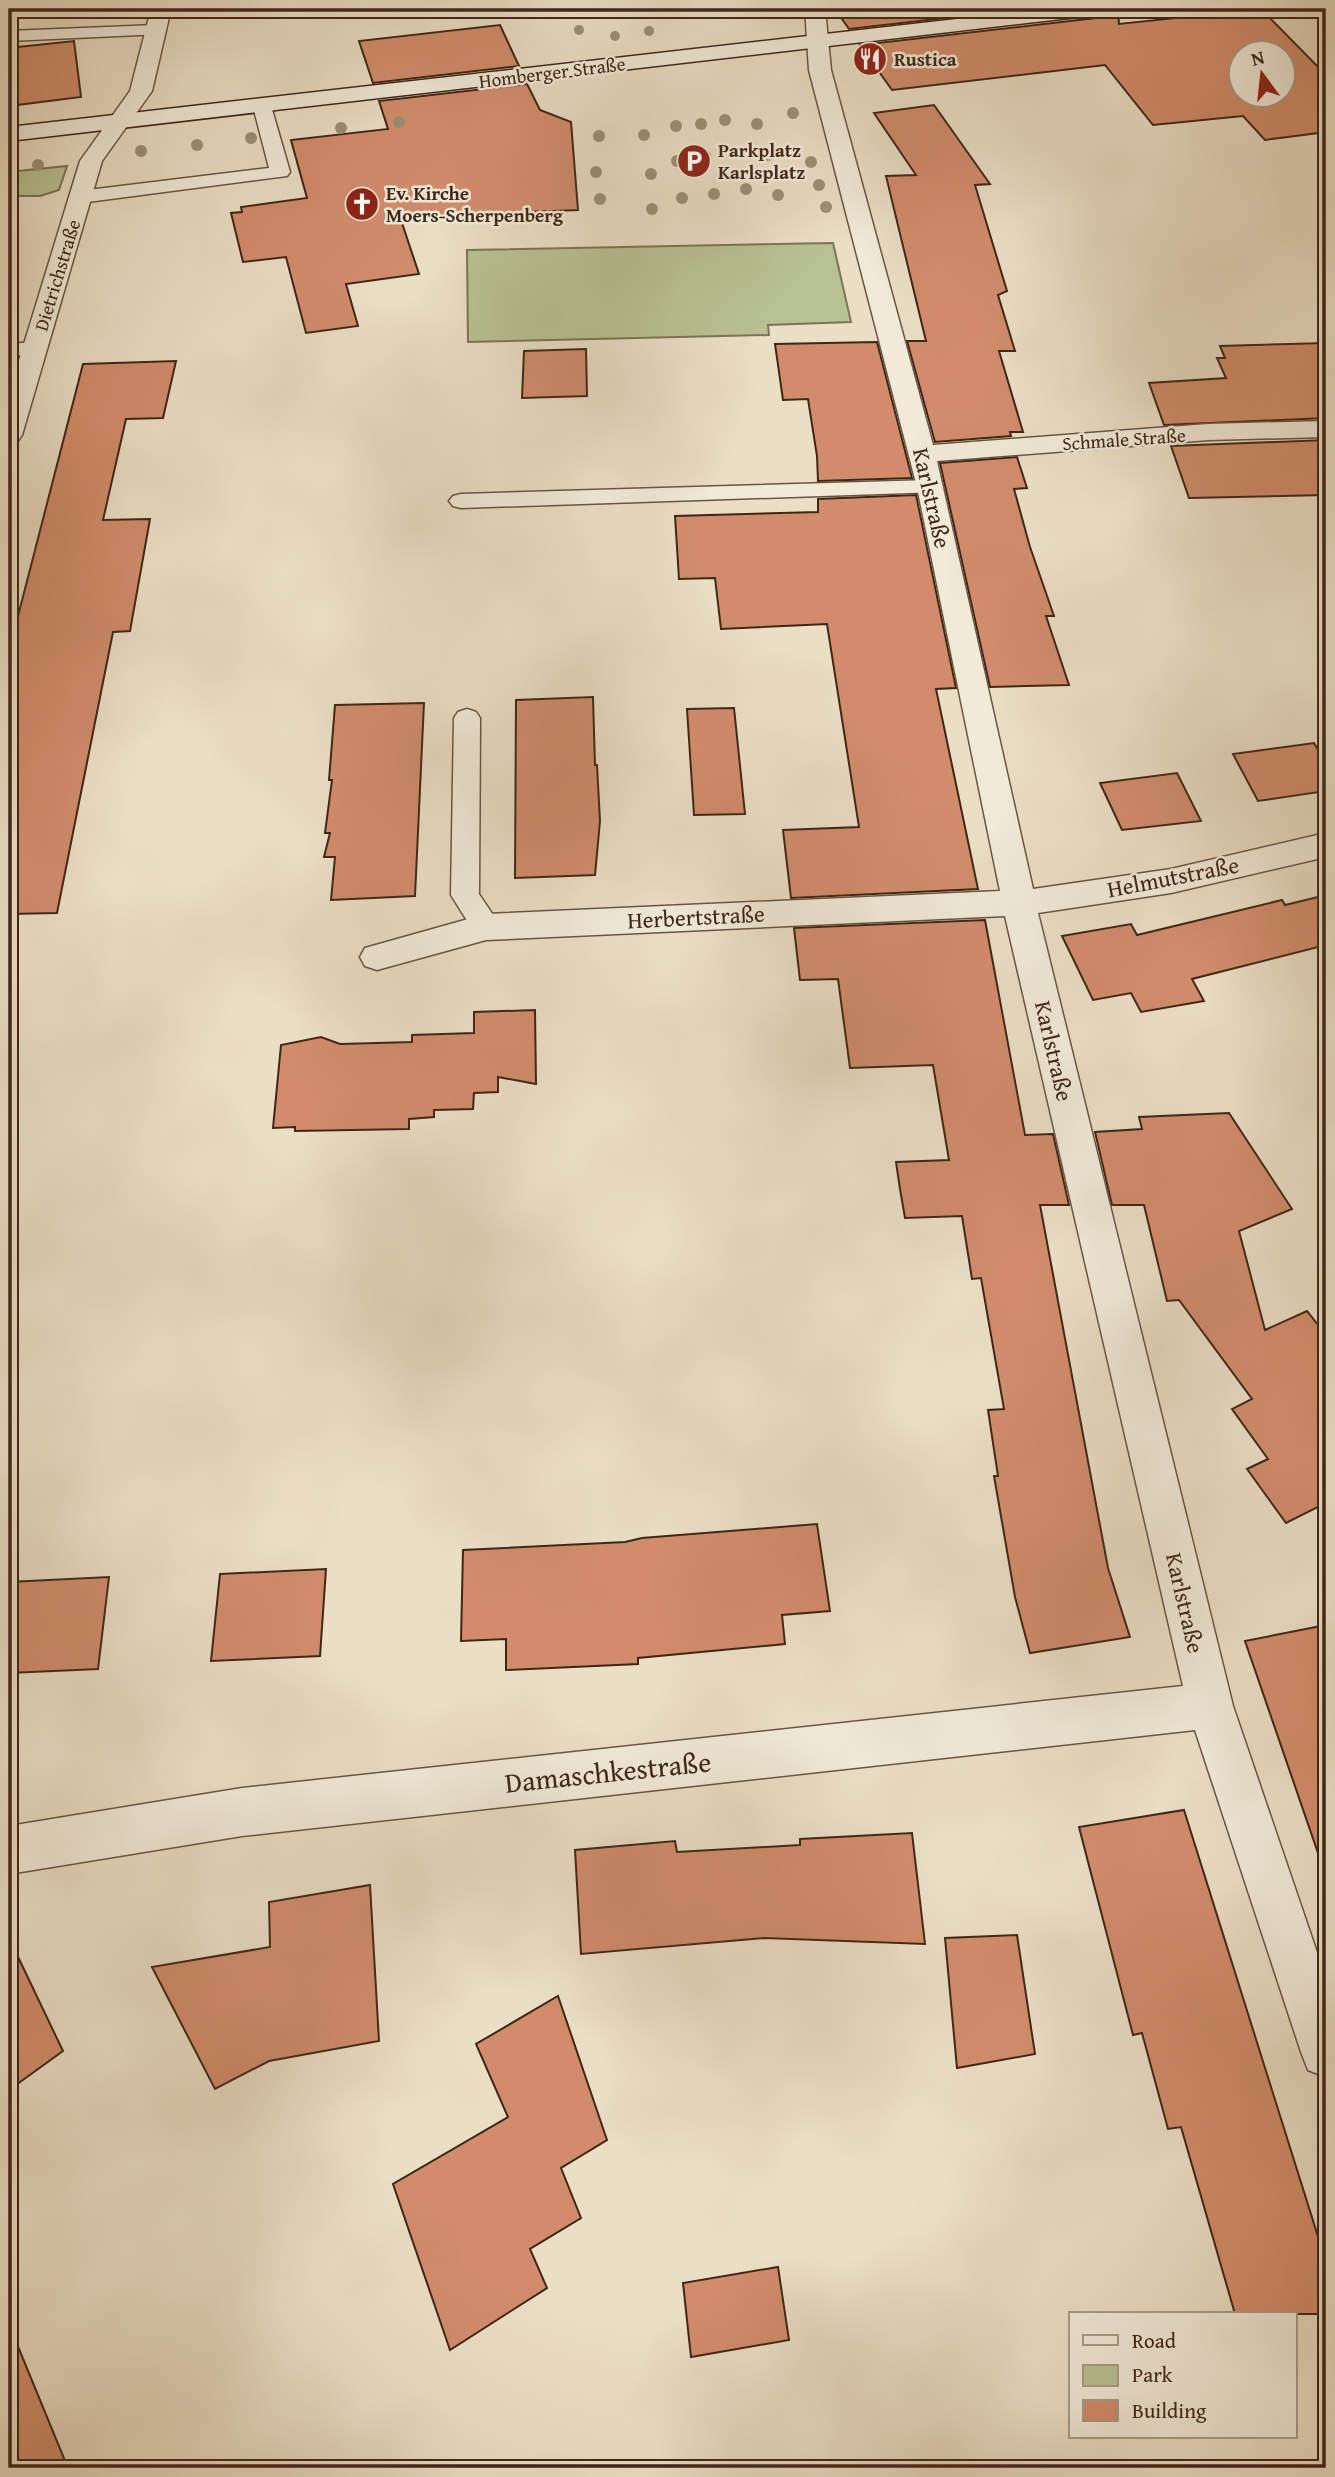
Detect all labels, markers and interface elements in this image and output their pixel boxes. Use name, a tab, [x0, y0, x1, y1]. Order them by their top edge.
north arrow	[1226, 38, 1296, 108]
restaurant icon: Rustica	[851, 40, 889, 78]
text: N	[1248, 42, 1268, 73]
place label: Rustica	[894, 45, 957, 73]
street label: Homberger Straße	[477, 49, 627, 95]
place label: Parkplatz Karlsplatz	[718, 136, 805, 186]
parking icon: Parkplatz Karlsplatz	[675, 142, 713, 180]
place label: Ev. Kirche Moers-Scherpenberg	[386, 179, 564, 229]
church icon: Ev. Kirche Moers-Scherpenberg	[343, 185, 381, 223]
street label: Dietrichstraße	[27, 216, 87, 334]
street label: Schmale Straße	[1061, 421, 1187, 457]
street label: Karlstraße	[905, 444, 960, 551]
street label: Helmutstraße	[1104, 848, 1242, 905]
street label: Herbertstraße	[626, 896, 765, 937]
street label: Karlstraße	[1027, 997, 1082, 1104]
street label: Karlstraße	[1158, 1549, 1213, 1656]
street label: Damaschkestraße	[503, 1740, 713, 1803]
legend	[1069, 2312, 1296, 2438]
text: Road	[1132, 2325, 1177, 2356]
text: Park	[1132, 2359, 1173, 2390]
text: Building	[1132, 2395, 1207, 2426]

